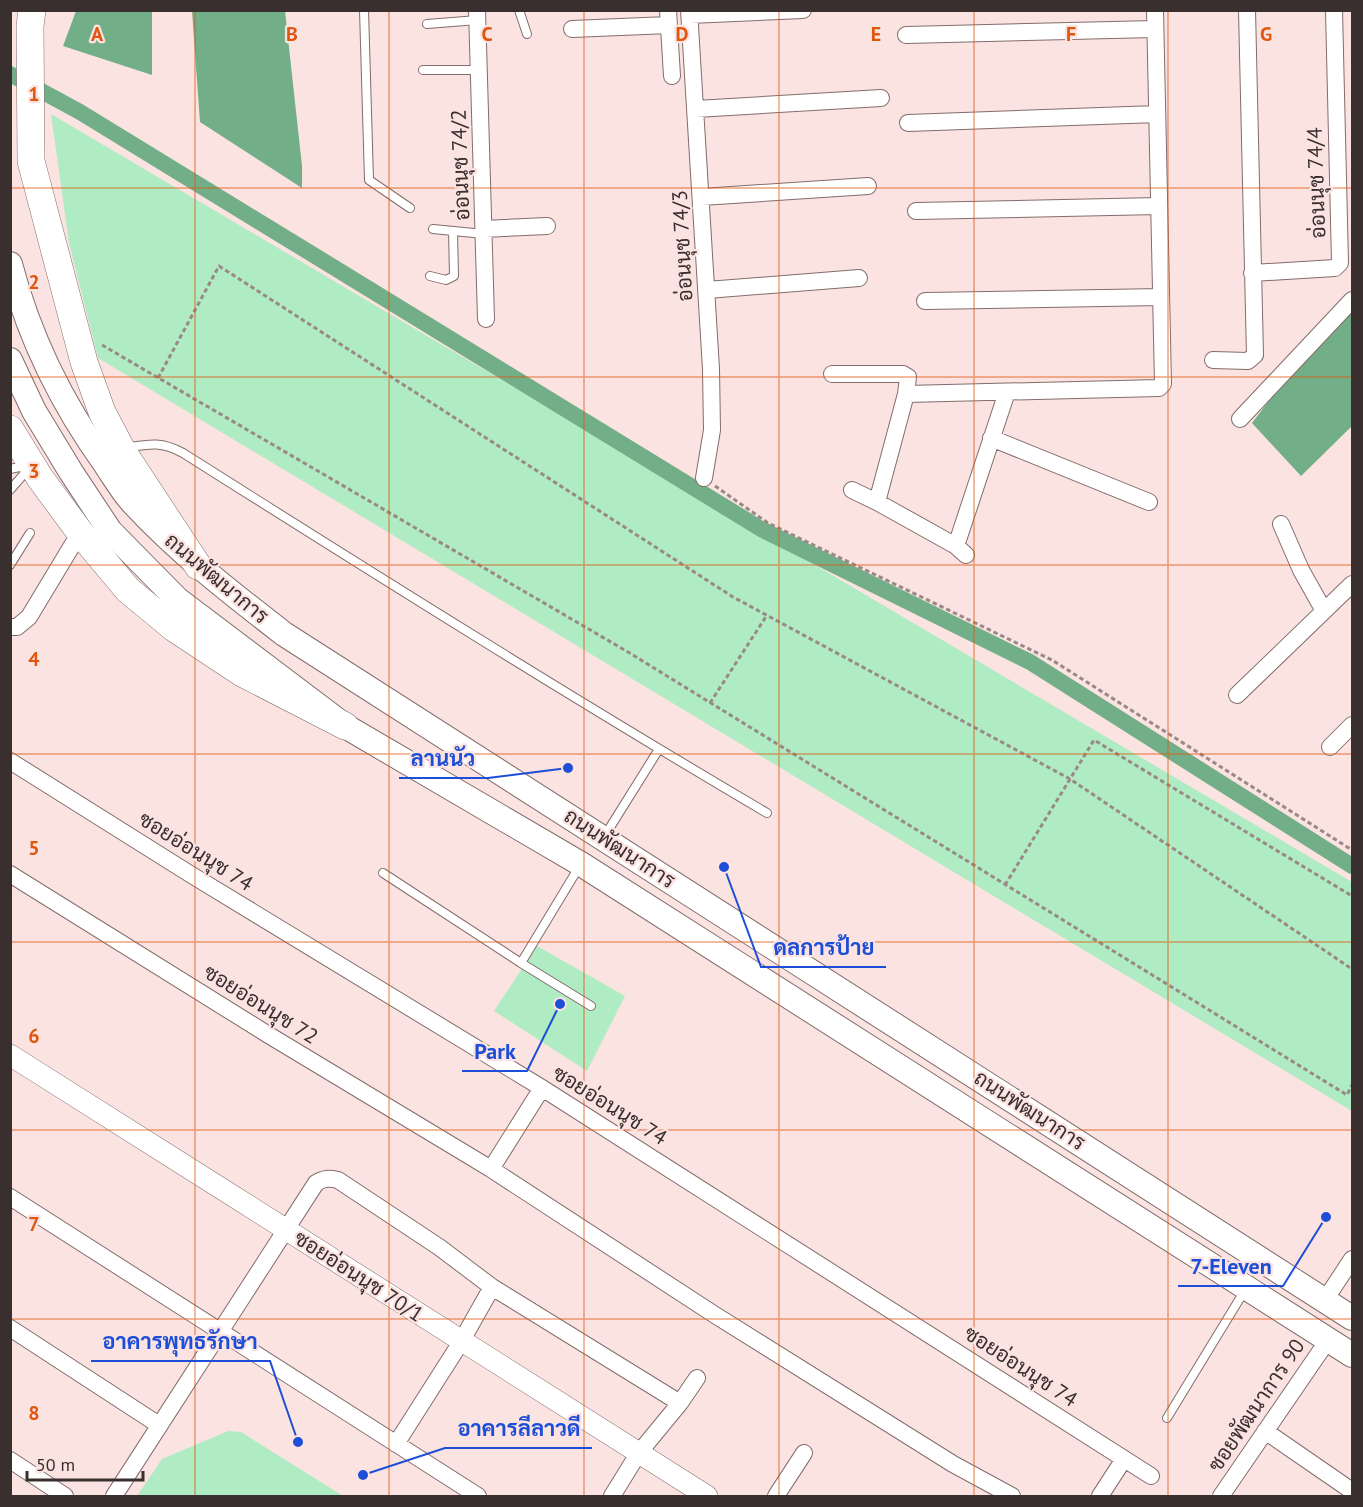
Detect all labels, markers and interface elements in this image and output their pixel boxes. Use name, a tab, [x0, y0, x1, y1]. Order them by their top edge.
text: A	[91, 21, 104, 47]
text: B	[286, 21, 298, 47]
text: C	[481, 21, 493, 47]
text: D	[676, 21, 689, 47]
text: E	[871, 21, 881, 47]
text: F	[1066, 21, 1076, 47]
text: G	[1260, 21, 1272, 47]
text: 1	[28, 81, 40, 107]
street label: อ่อนนุช 74/2	[445, 109, 476, 221]
street label: อ่อนนุช 74/4	[1301, 127, 1332, 239]
street label: อ่อนนุช 74/3	[666, 190, 699, 302]
text: 2	[28, 269, 40, 295]
text: 3	[28, 458, 40, 484]
street label: ถนนพัฒนาการ	[159, 527, 275, 629]
text: 4	[28, 646, 40, 672]
callout: ลานนัว	[399, 738, 488, 778]
text: ลานนัว	[411, 744, 475, 772]
street label: ถนนพัฒนาการ	[559, 802, 681, 894]
street label: ซอยอ่อนนุช 74	[133, 805, 258, 898]
text: 5	[28, 835, 40, 861]
callout: ดลการป้าย	[761, 927, 886, 967]
text: ดลการป้าย	[774, 933, 874, 961]
street label: ซอยอ่อนนุช 72	[198, 958, 323, 1051]
text: 6	[28, 1023, 40, 1049]
callout: Park	[462, 1031, 527, 1071]
text: Park	[474, 1037, 516, 1065]
street label: ซอยอ่อนนุช 74	[547, 1059, 672, 1152]
street label: ถนนพัฒนาการ	[969, 1064, 1091, 1156]
text: 7	[28, 1211, 40, 1237]
street label: ซอยอ่อนนุช 70/1	[289, 1224, 429, 1329]
callout: 7-Eleven	[1178, 1246, 1283, 1286]
text: 7-Eleven	[1190, 1252, 1272, 1280]
street label: ซอยอ่อนนุช 74	[959, 1319, 1083, 1414]
callout: อาคารพุทธรักษา	[91, 1321, 270, 1361]
text: อาคารพุทธรักษา	[102, 1327, 258, 1357]
street label: ซอยพัฒนาการ 90	[1202, 1333, 1310, 1477]
text: 8	[28, 1400, 40, 1426]
callout: อาคารลีลาวดี	[445, 1408, 592, 1448]
text: อาคารลีลาวดี	[457, 1414, 581, 1442]
scale bar	[27, 1444, 142, 1482]
text: 50 m	[36, 1453, 75, 1476]

